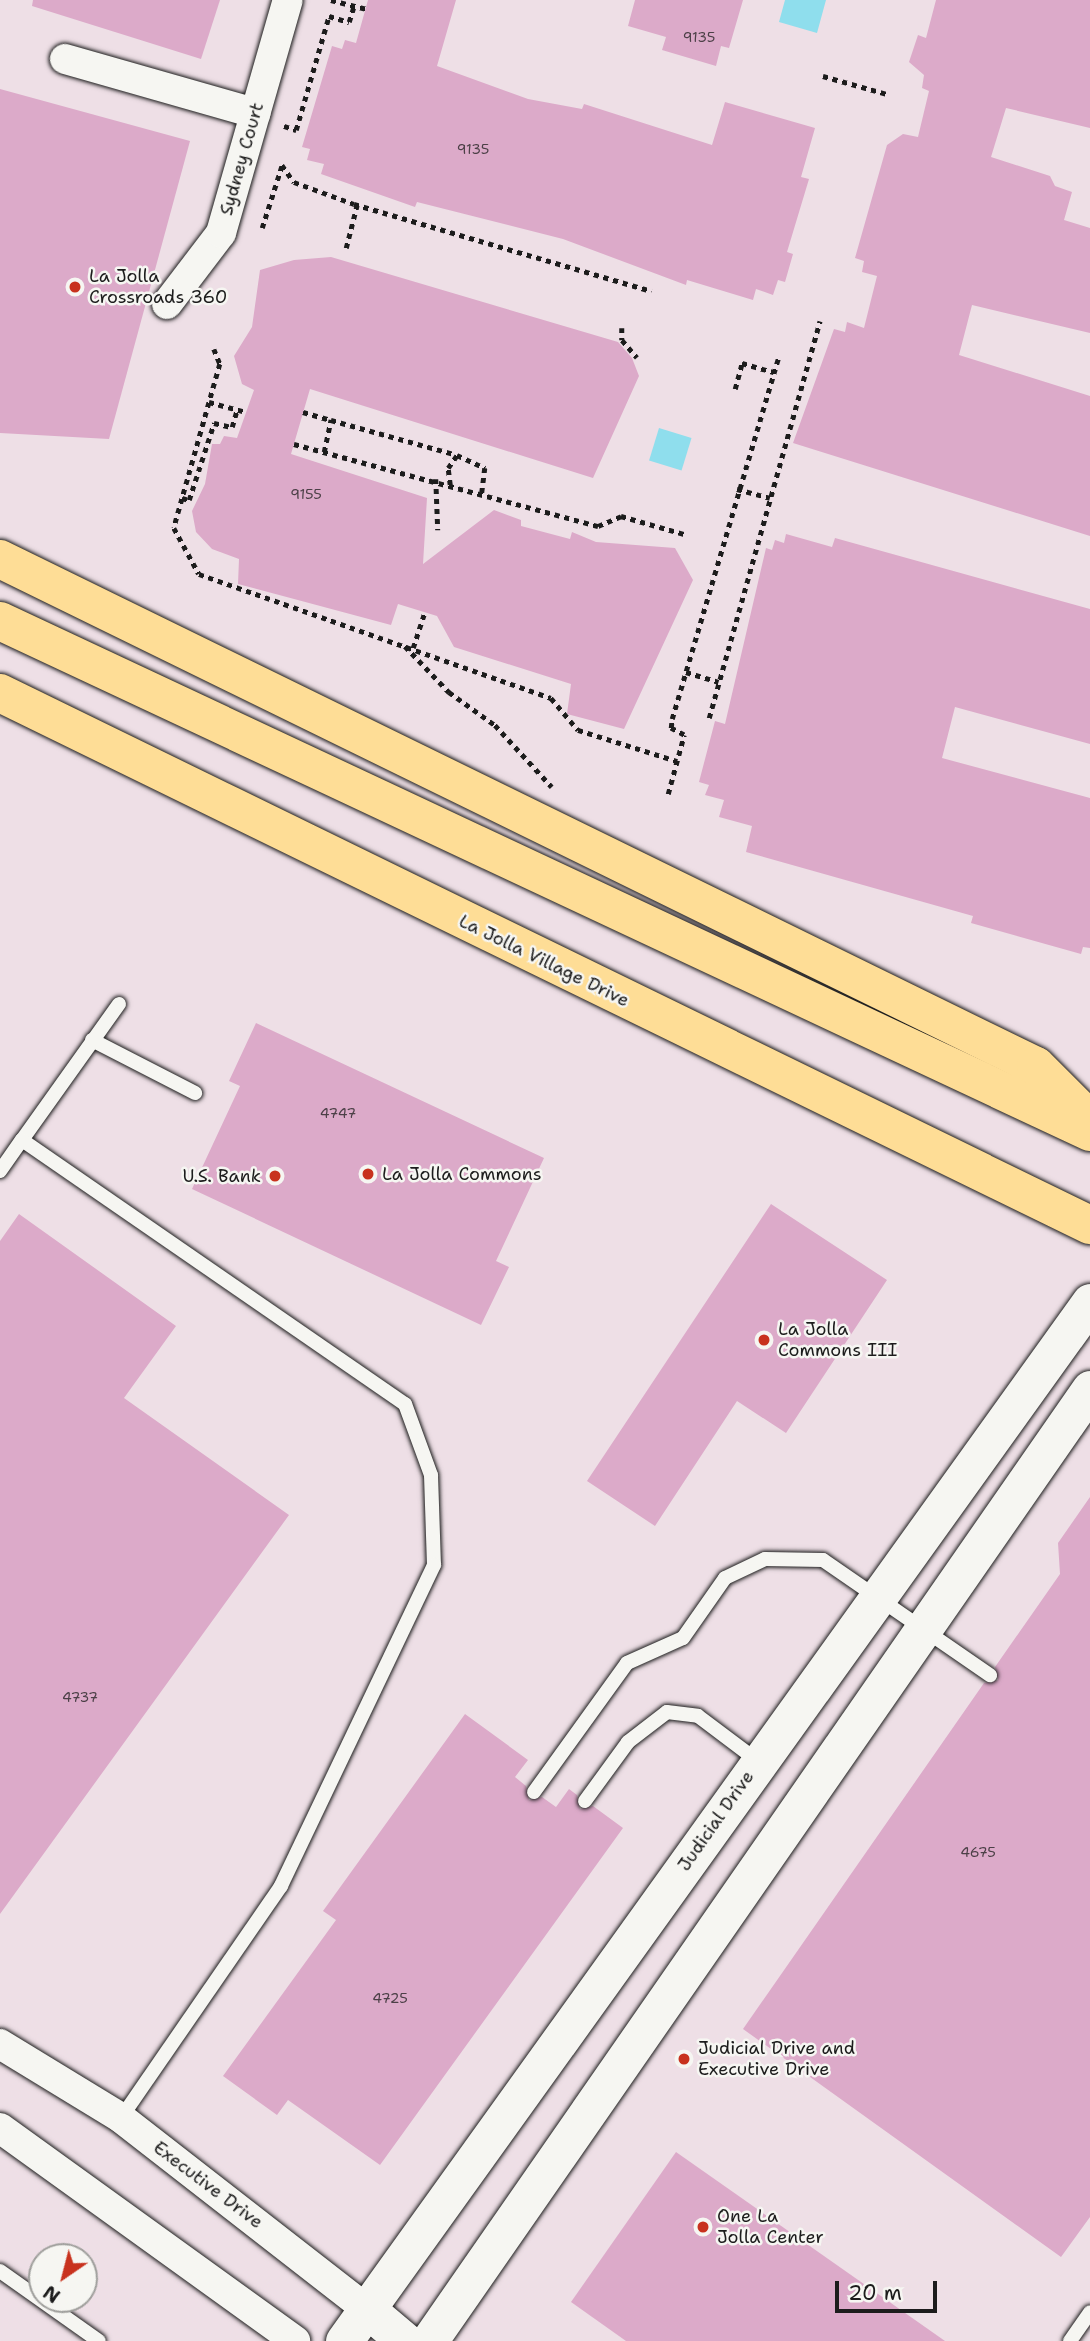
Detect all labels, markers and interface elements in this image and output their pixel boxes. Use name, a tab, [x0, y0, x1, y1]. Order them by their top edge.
house number: 9135	[683, 29, 715, 45]
street label: Sydney Court	[216, 100, 268, 218]
house number: 9135	[457, 141, 489, 157]
place label: La Jolla Crossroads 360	[89, 266, 227, 308]
marker: La Jolla Crossroads 360	[67, 279, 83, 295]
house number: 9155	[290, 486, 322, 502]
street label: La Jolla Village Drive	[455, 910, 633, 1012]
house number: 4747	[320, 1105, 356, 1121]
place label: La Jolla Commons	[382, 1163, 542, 1185]
place label: U.S. Bank	[183, 1165, 261, 1187]
marker: La Jolla Commons	[360, 1166, 376, 1182]
marker: U.S. Bank	[267, 1168, 283, 1184]
place label: La Jolla Commons III	[778, 1319, 897, 1362]
marker: La Jolla Commons III	[756, 1332, 772, 1348]
house number: 4737	[62, 1689, 98, 1705]
street label: Judicial Drive	[673, 1767, 759, 1875]
house number: 4675	[960, 1844, 996, 1860]
house number: 4725	[372, 1990, 408, 2006]
place label: Judicial Drive and Executive Drive	[698, 2038, 855, 2080]
marker: Judicial Drive and Executive Drive	[676, 2051, 692, 2067]
street label: Executive Drive	[149, 2137, 267, 2233]
place label: One La Jolla Center	[717, 2206, 824, 2248]
marker: One La Jolla Center	[695, 2219, 711, 2235]
north arrow	[28, 2243, 98, 2313]
scale bar	[838, 2268, 940, 2312]
text: N	[38, 2279, 65, 2309]
text: 20 m	[848, 2279, 902, 2307]

